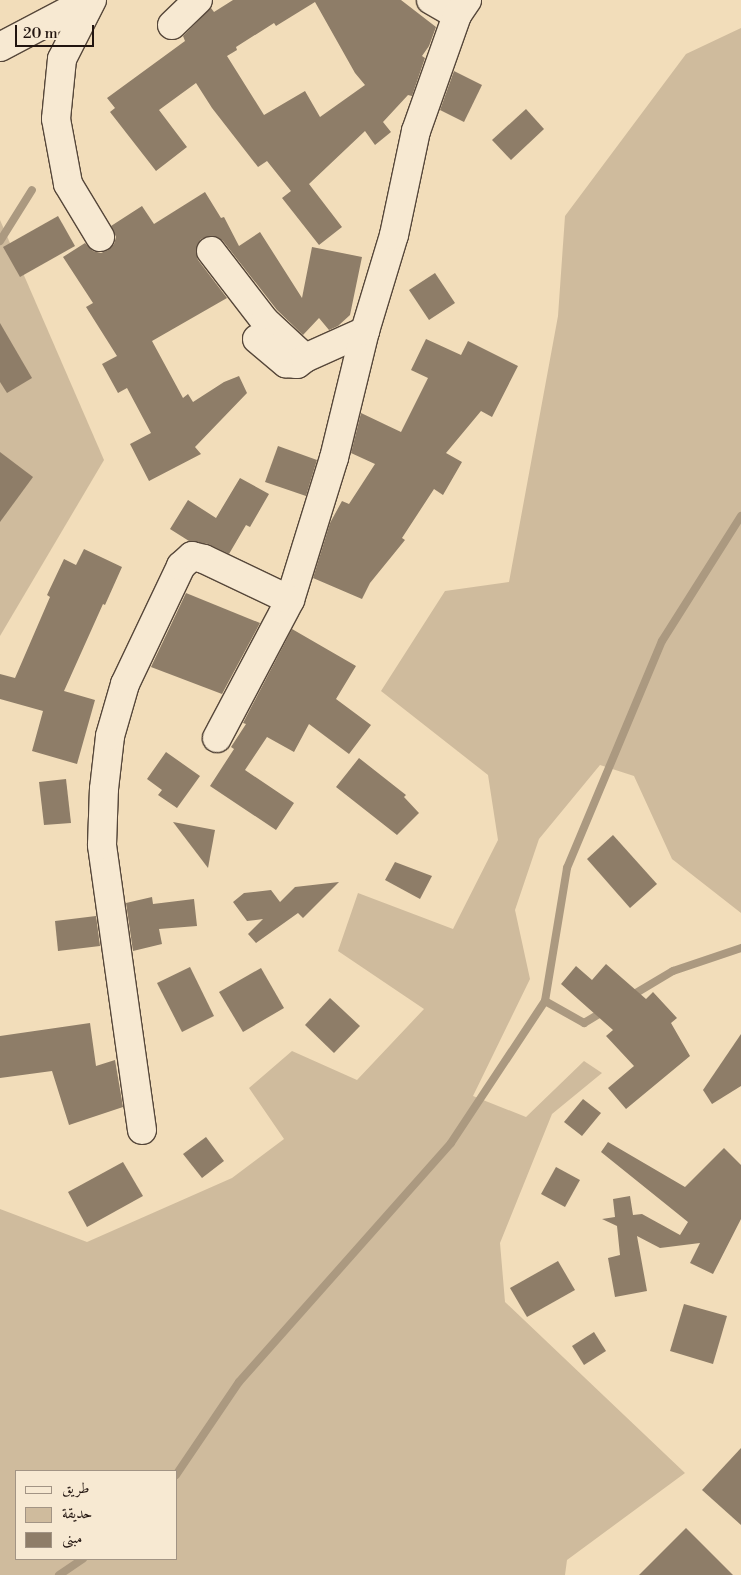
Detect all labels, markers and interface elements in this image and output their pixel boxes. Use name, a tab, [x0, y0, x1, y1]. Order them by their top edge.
scale bar	[18, 15, 96, 47]
text: 20 m	[23, 24, 58, 43]
legend	[15, 1470, 178, 1560]
text: طريق	[62, 1479, 89, 1498]
text: حديقة	[62, 1504, 92, 1523]
text: مبنى	[62, 1529, 82, 1548]

